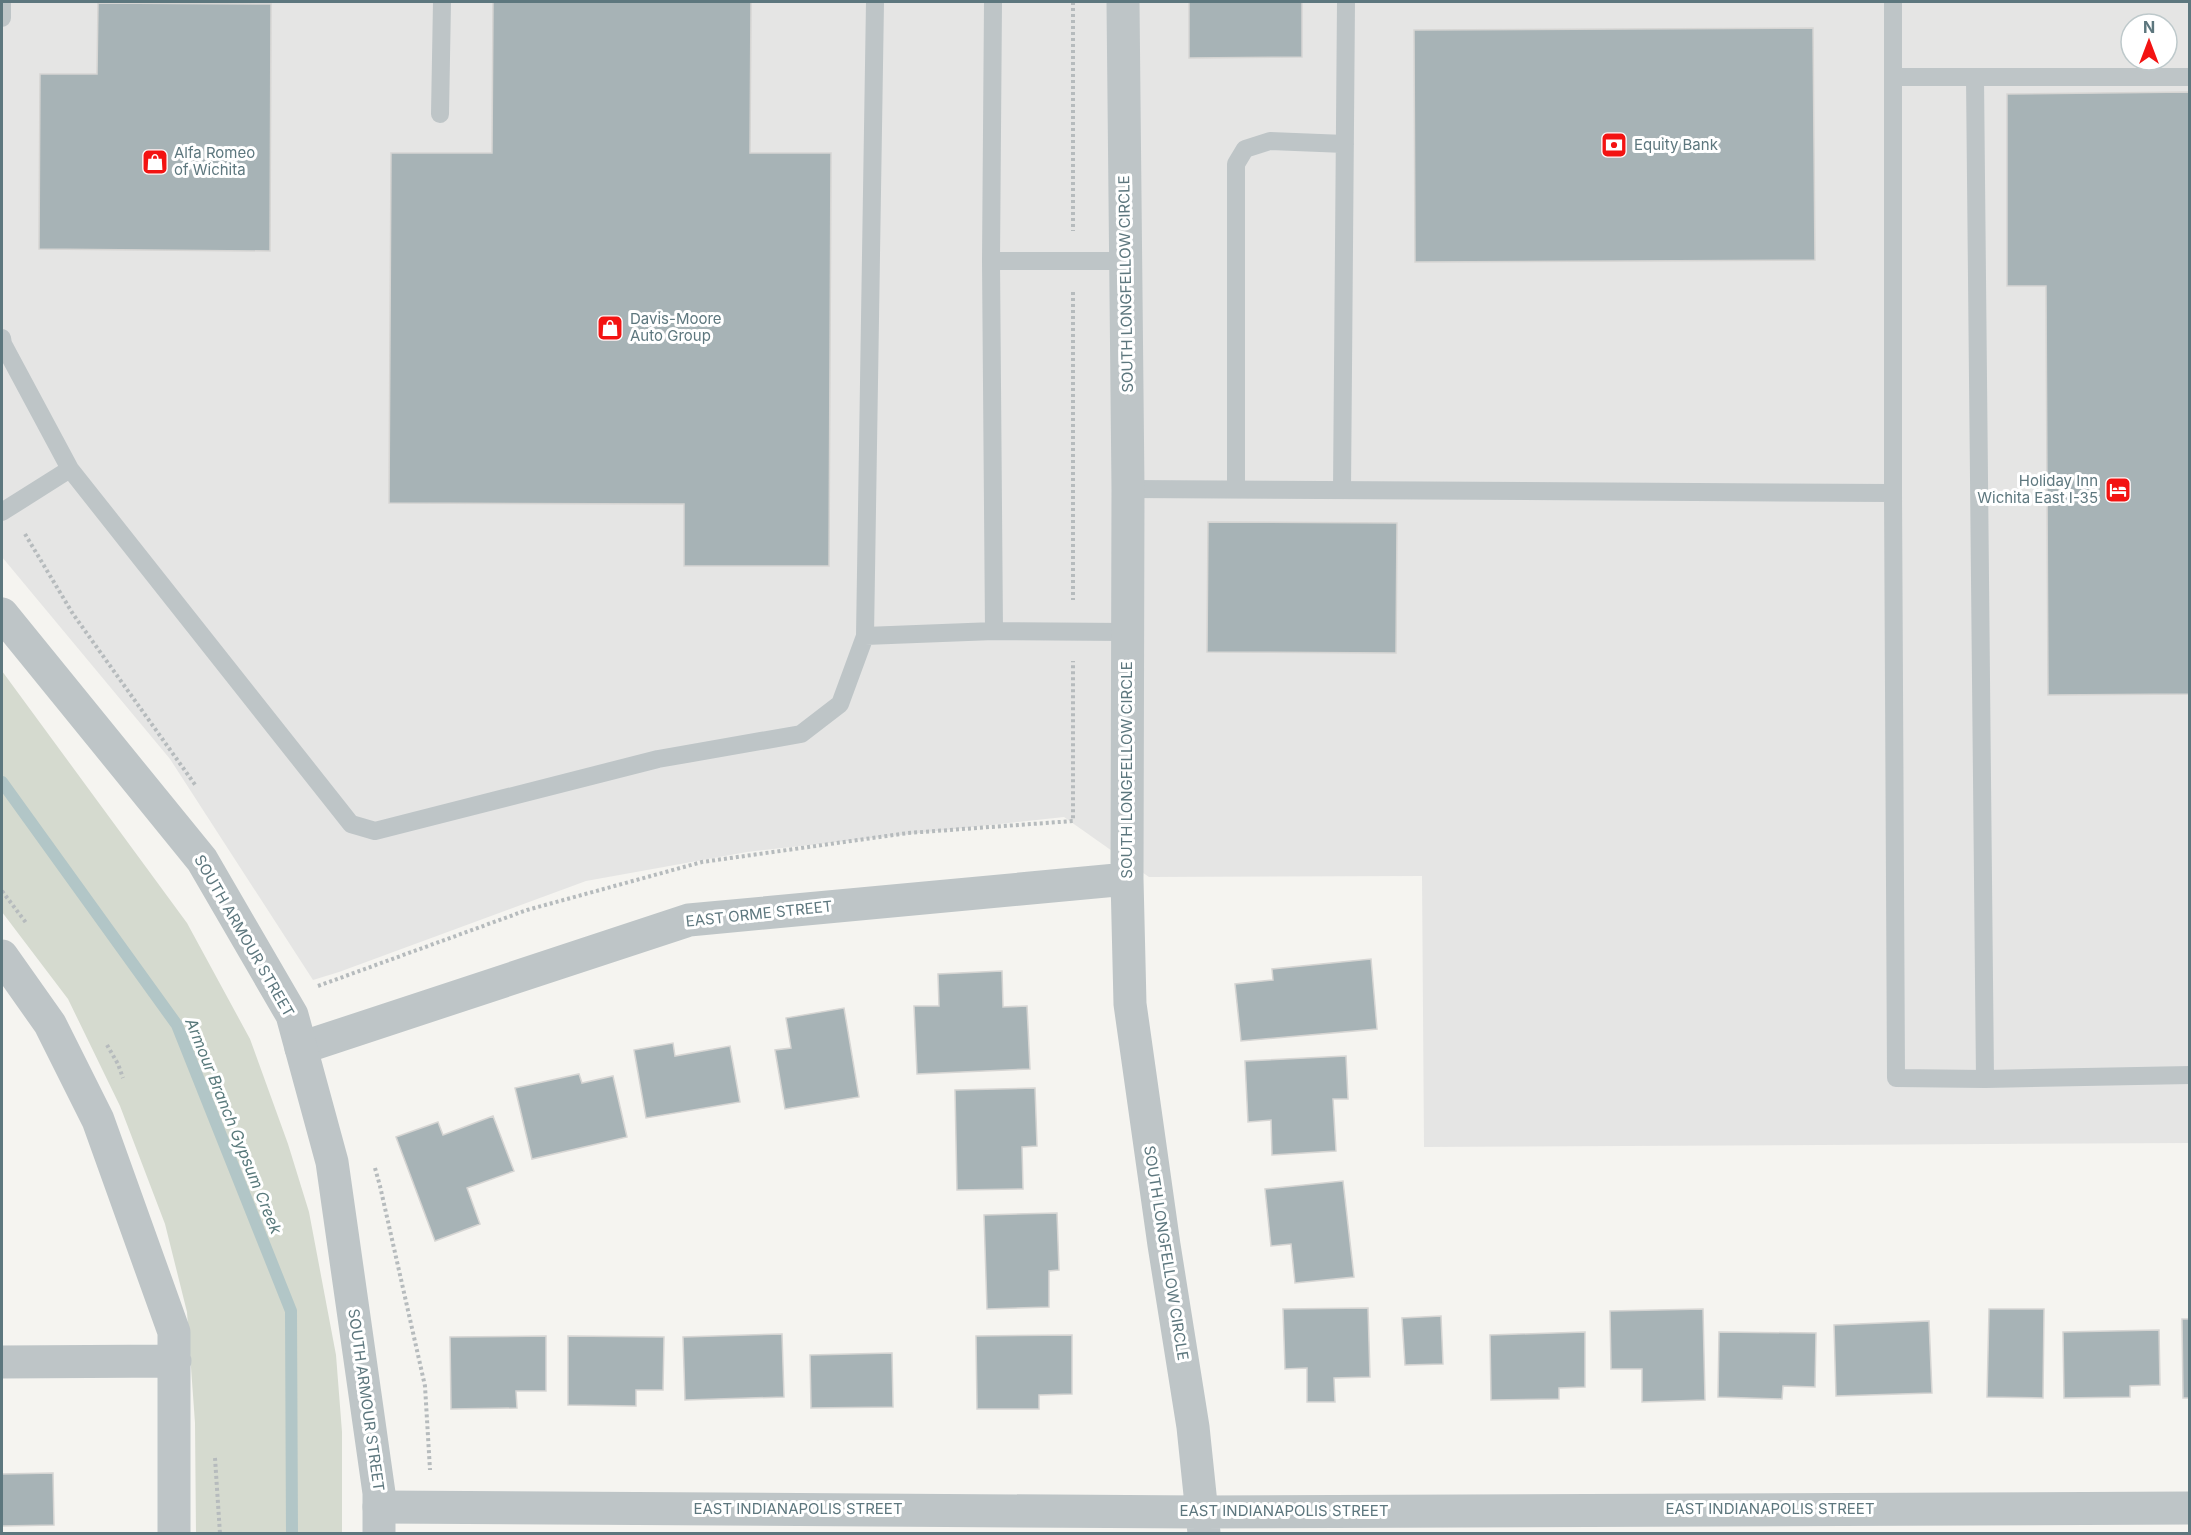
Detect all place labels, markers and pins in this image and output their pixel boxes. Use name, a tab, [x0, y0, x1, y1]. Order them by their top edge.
bank icon: Equity Bank	[1599, 130, 1629, 160]
place label: Equity Bank	[1634, 135, 1719, 154]
place label: Alfa Romeo of Wichita	[174, 143, 255, 179]
shop icon: Alfa Romeo of Wichita	[140, 147, 170, 177]
place label: Davis-Moore Auto Group	[630, 309, 722, 345]
shop icon: Davis-Moore Auto Group	[595, 313, 625, 343]
place label: Holiday Inn Wichita East I-35	[1977, 471, 2098, 507]
hotel icon: Holiday Inn Wichita East I-35	[2103, 475, 2133, 505]

